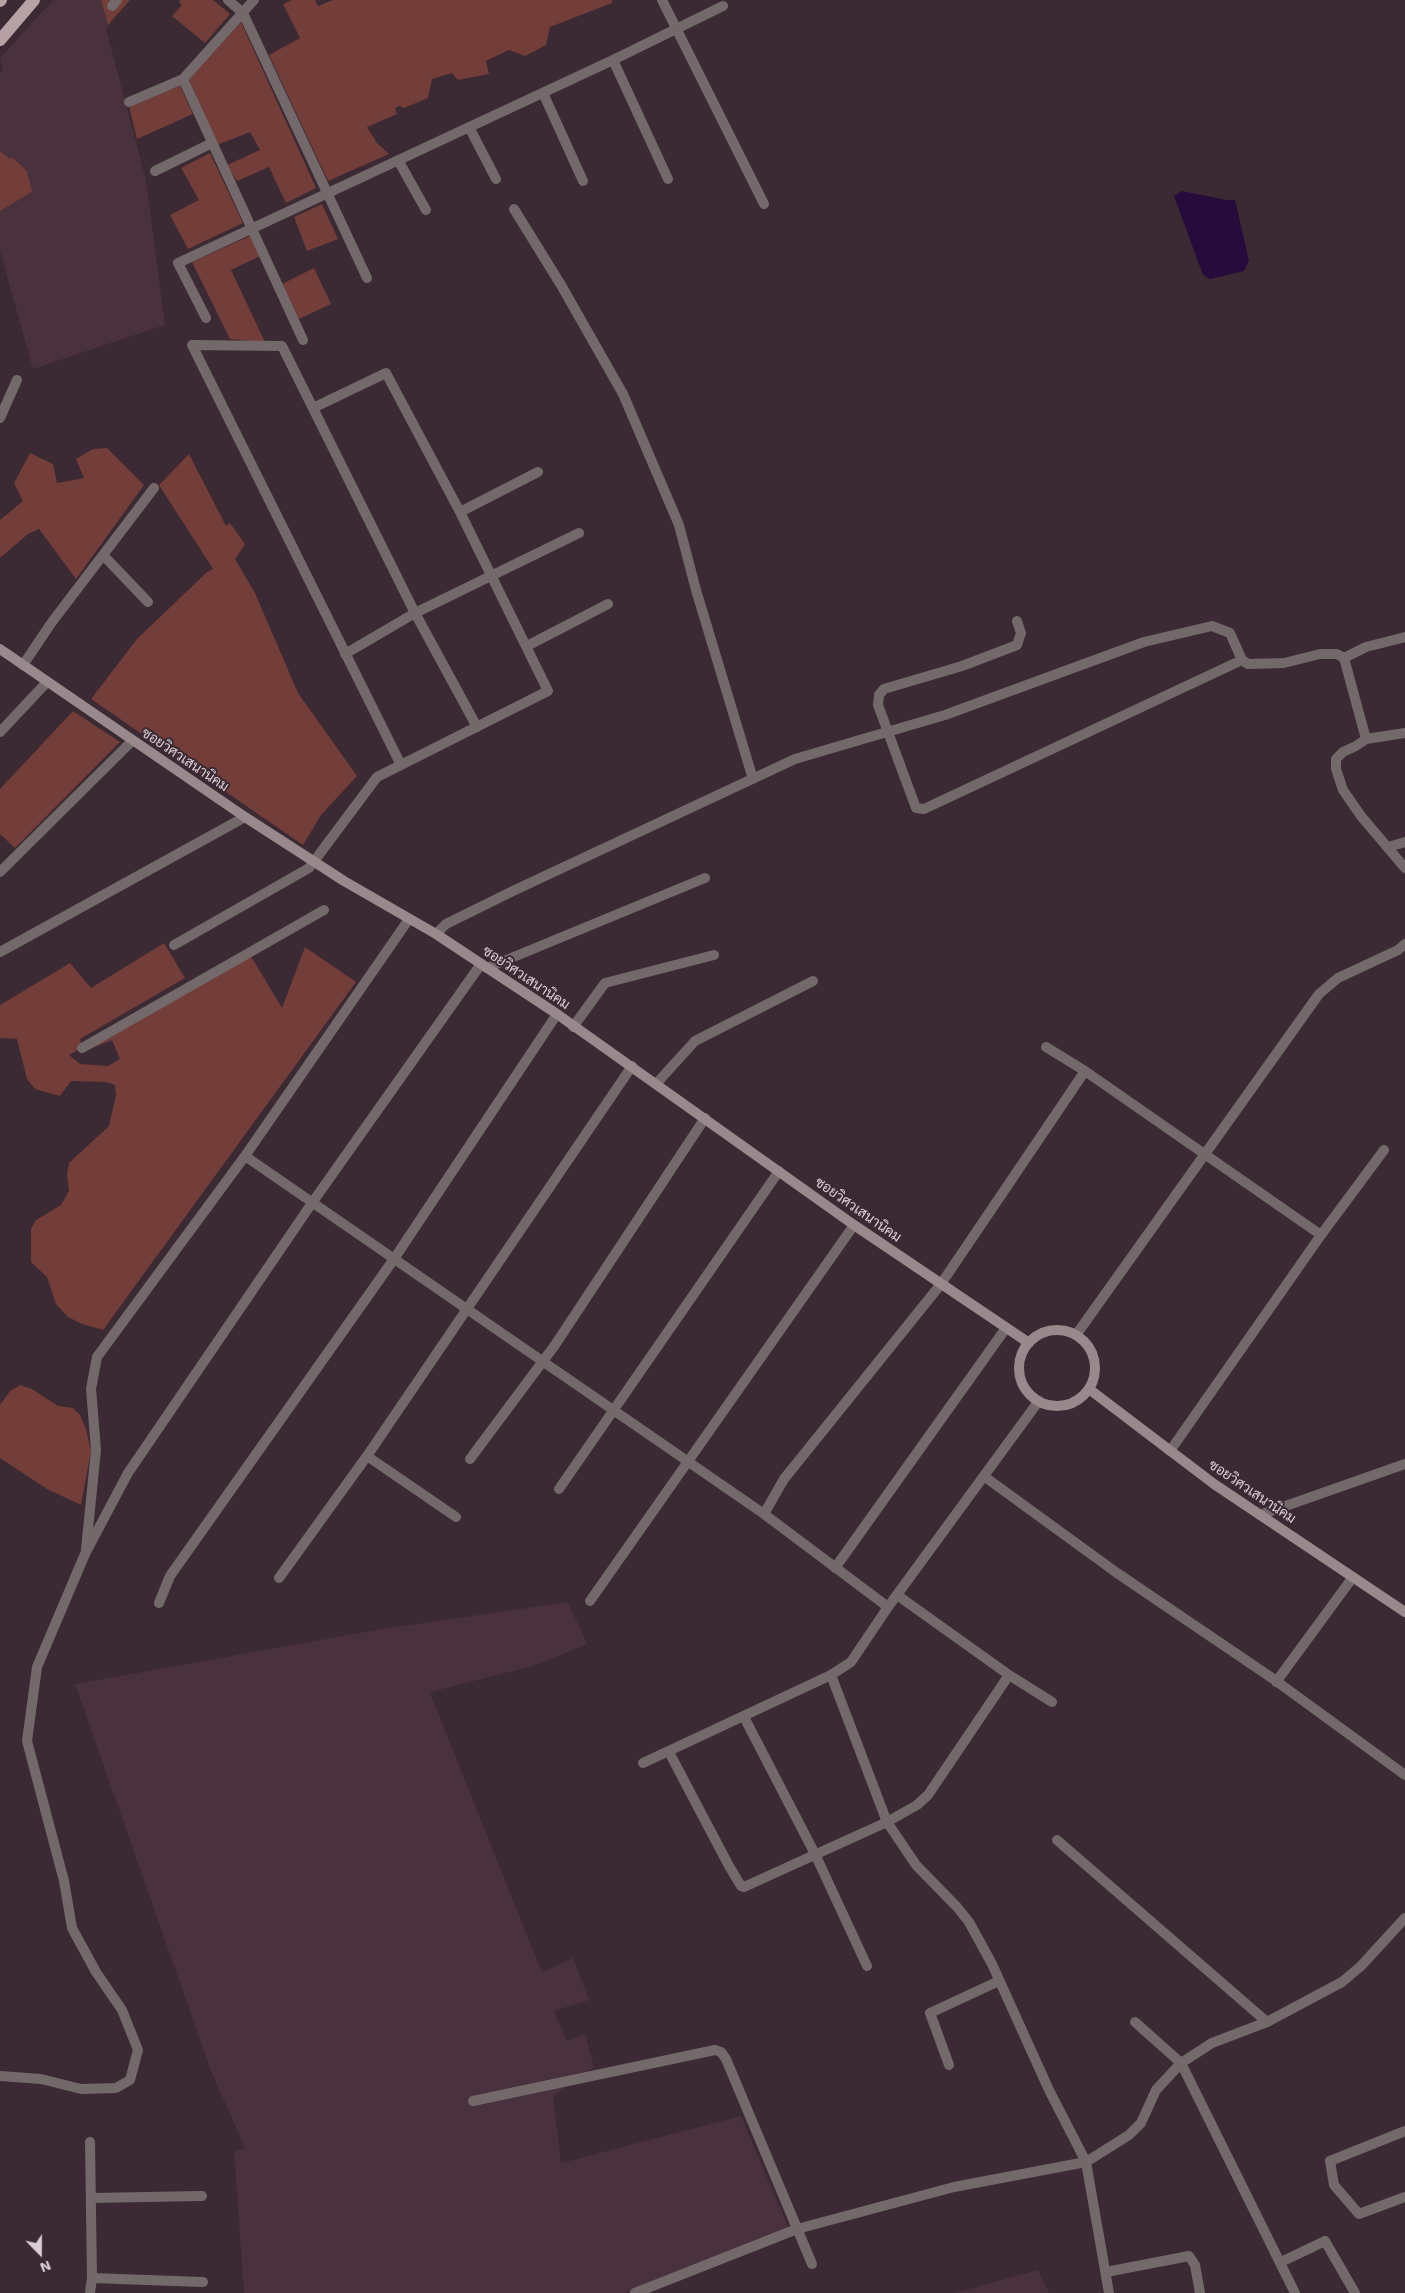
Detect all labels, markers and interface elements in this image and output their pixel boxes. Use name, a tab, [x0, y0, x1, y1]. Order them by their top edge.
street label: ซอยวิศวเสนานิคม	[138, 725, 232, 795]
street label: ซอยวิศวเสนานิคม	[479, 943, 573, 1013]
street label: ซอยวิศวเสนานิคม	[812, 1174, 904, 1246]
street label: ซอยวิศวเสนานิคม	[1205, 1457, 1299, 1527]
north arrow	[15, 2228, 65, 2278]
text: N	[38, 2258, 53, 2276]

